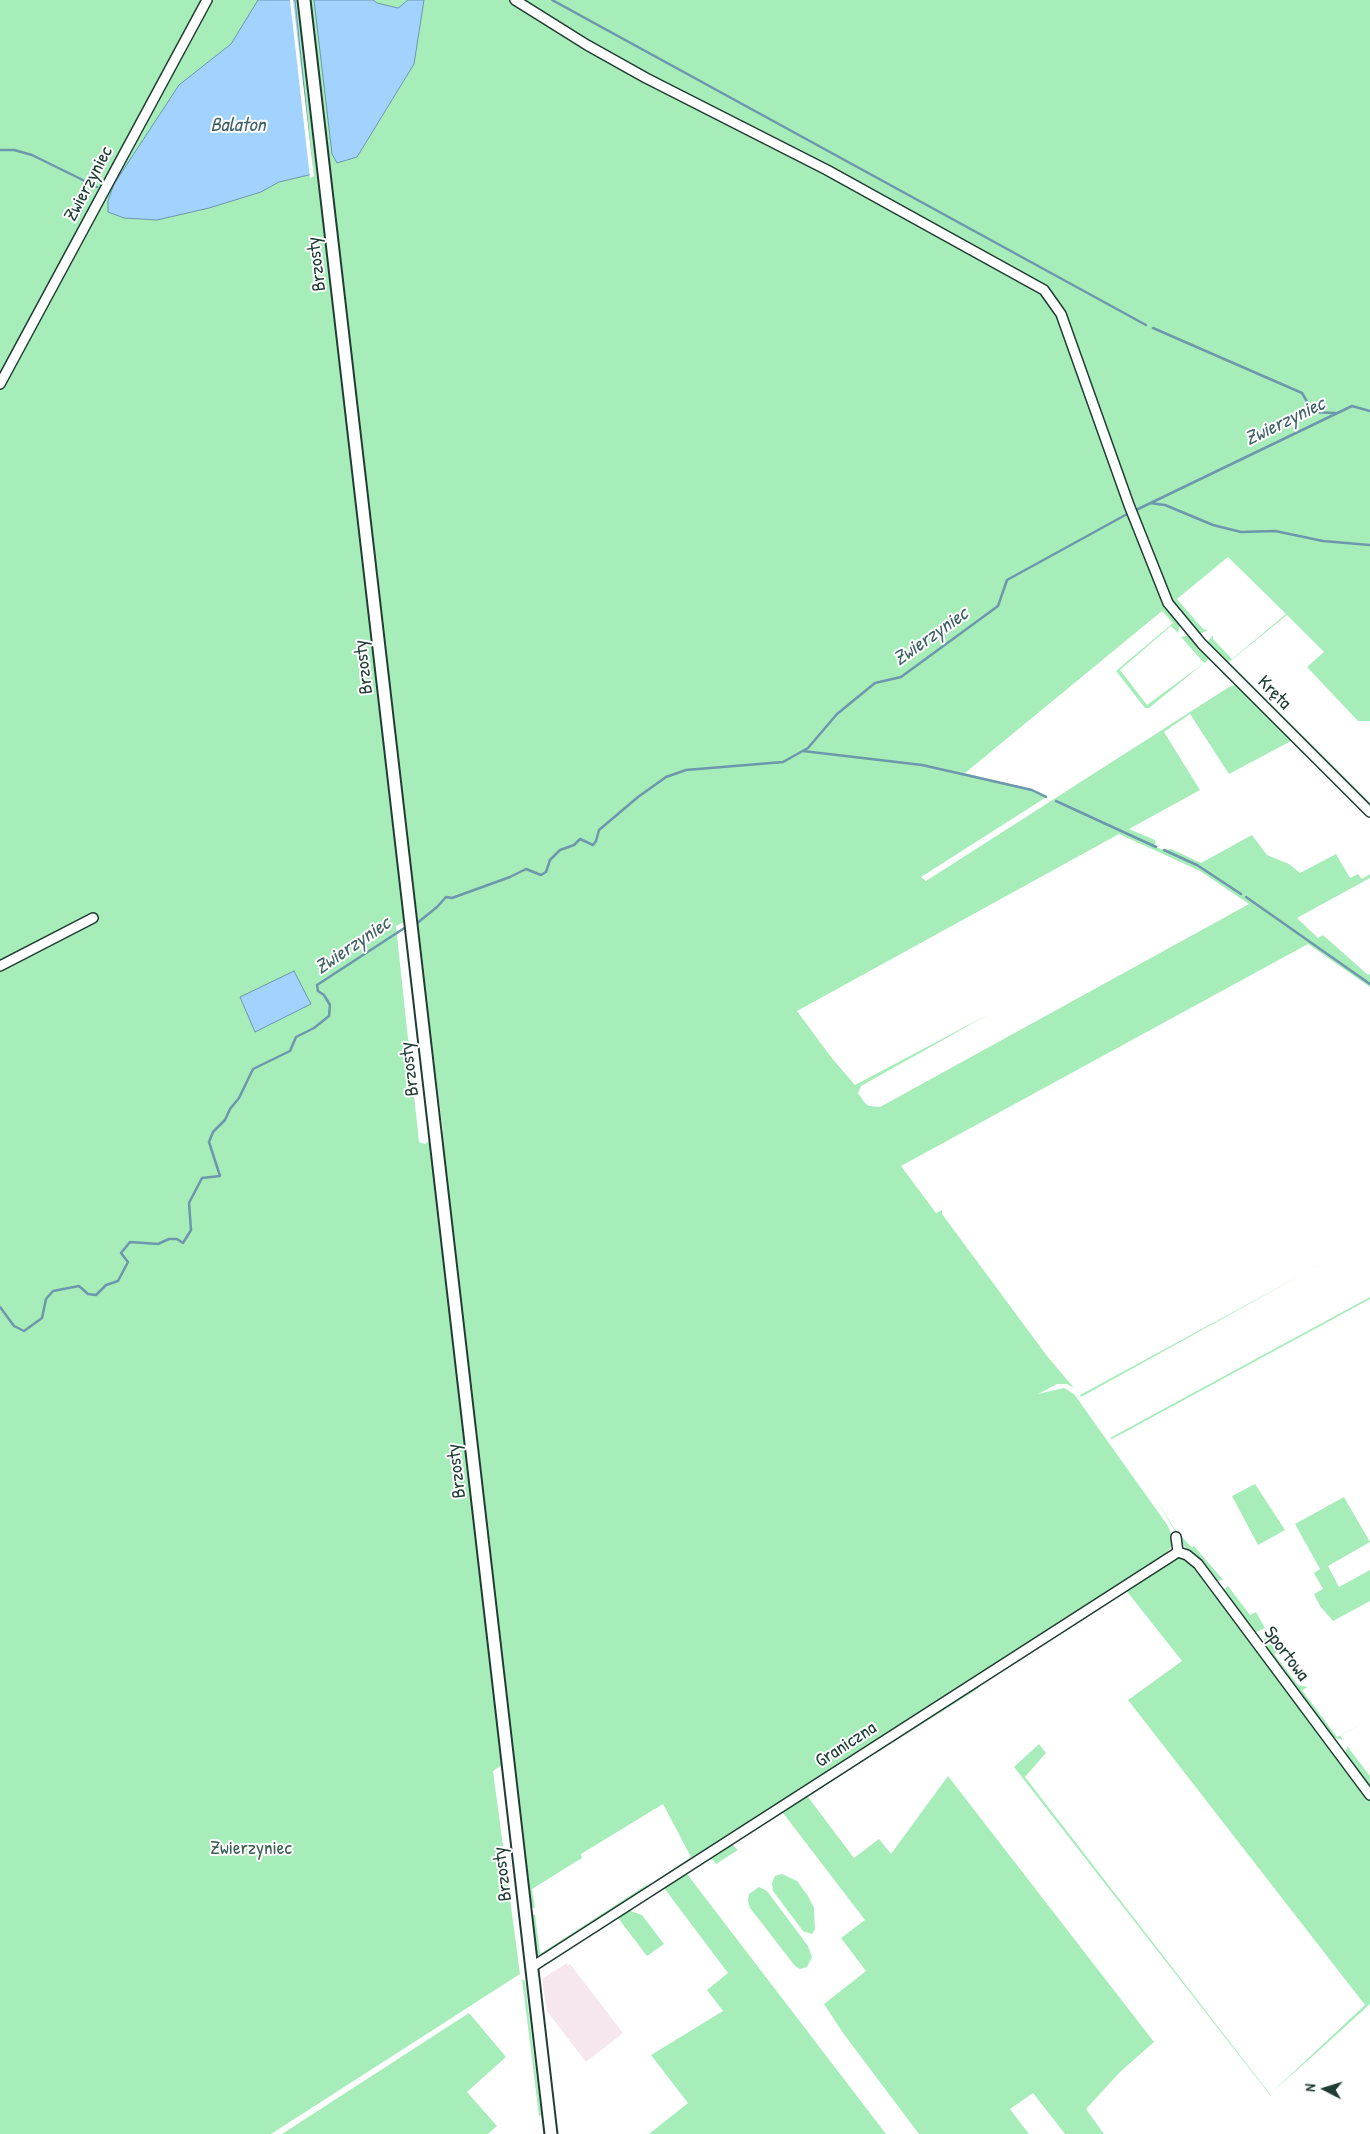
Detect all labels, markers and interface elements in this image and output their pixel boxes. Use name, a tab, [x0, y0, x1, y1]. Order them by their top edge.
water label: Balaton	[210, 114, 266, 138]
street label: Zwierzyniec	[60, 143, 118, 225]
street label: Brzosty	[302, 236, 332, 292]
water label: Zwierzyniec	[1241, 392, 1329, 452]
water label: Zwierzyniec	[889, 603, 973, 671]
street label: Brzosty	[349, 639, 379, 695]
street label: Kręta	[1252, 671, 1296, 715]
water label: Zwierzyniec	[311, 912, 395, 980]
street label: Brzosty	[395, 1041, 425, 1097]
street label: Brzosty	[442, 1443, 472, 1499]
street label: Sportowa	[1258, 1622, 1314, 1686]
street label: Graniczna	[811, 1717, 881, 1773]
park label: Zwierzyniec	[210, 1838, 292, 1860]
street label: Brzosty	[488, 1846, 518, 1902]
north arrow	[1300, 2064, 1350, 2114]
text: N	[1300, 2083, 1319, 2092]

